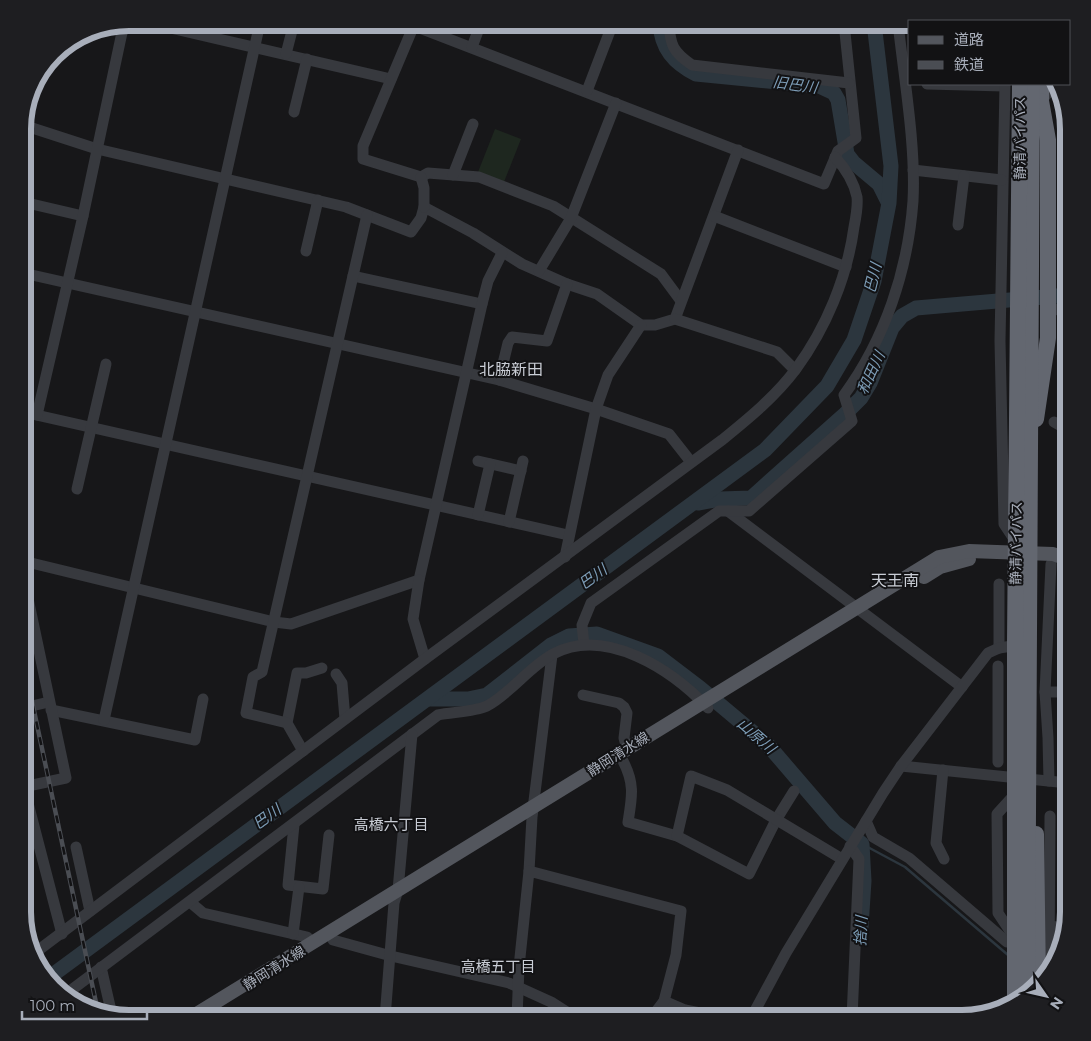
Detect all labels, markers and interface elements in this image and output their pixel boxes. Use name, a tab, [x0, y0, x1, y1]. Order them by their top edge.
legend	[908, 20, 1071, 85]
text: 道路	[954, 30, 984, 49]
text: 鉄道	[954, 55, 984, 74]
water label: 旧巴川	[771, 72, 821, 97]
street label: 静清バイパス	[1011, 96, 1029, 180]
water label: 巴川	[860, 259, 886, 295]
water label: 和田川	[852, 347, 890, 397]
district label: 北脇新田	[479, 360, 543, 379]
street label: 静清バイパス	[1006, 501, 1026, 585]
water label: 巴川	[575, 559, 612, 593]
district label: 天王南	[871, 571, 919, 590]
water label: 山原川	[733, 714, 781, 759]
street label: 静岡清水線	[584, 728, 652, 780]
water label: 巴川	[249, 799, 286, 833]
district label: 高橋六丁目	[353, 815, 429, 834]
water label: 捨川	[850, 914, 871, 946]
street label: 静岡清水線	[240, 942, 308, 994]
district label: 高橋五丁目	[460, 957, 536, 976]
north arrow	[1021, 971, 1071, 1021]
scale bar	[22, 988, 148, 1020]
text: N	[1046, 994, 1067, 1013]
text: 100 m	[30, 996, 75, 1015]

